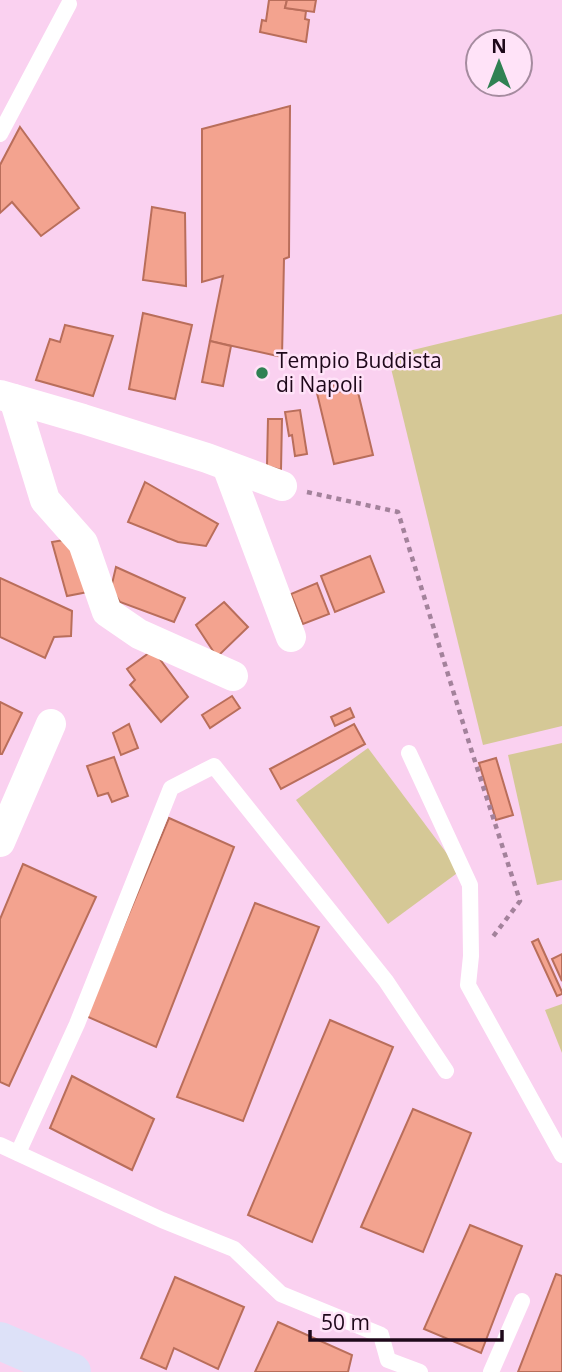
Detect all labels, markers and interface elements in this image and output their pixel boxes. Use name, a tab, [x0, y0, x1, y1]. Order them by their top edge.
north arrow	[464, 28, 534, 98]
text: N	[491, 33, 507, 59]
place label: Tempio Buddista di Napoli	[276, 346, 442, 398]
marker: Tempio Buddista di Napoli	[254, 365, 270, 381]
scale bar	[310, 1298, 503, 1342]
text: 50 m	[321, 1308, 370, 1336]

